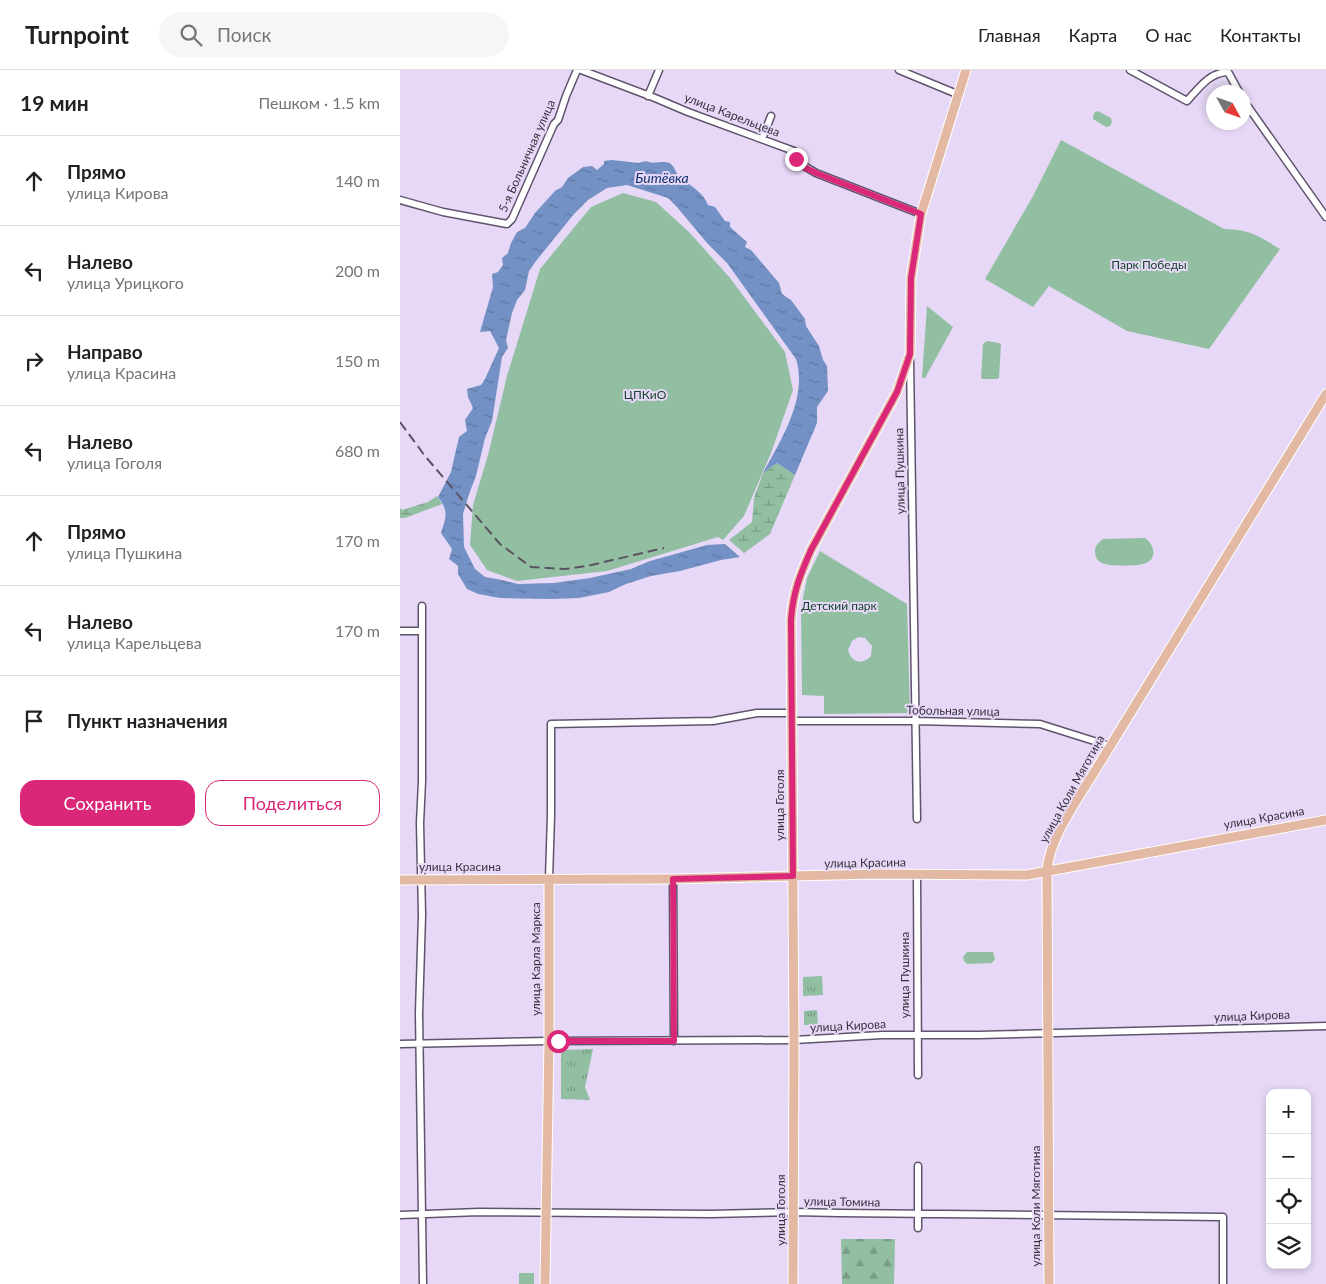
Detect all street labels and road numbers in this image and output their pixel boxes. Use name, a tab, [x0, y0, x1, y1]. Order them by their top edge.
street label: улица Карельцева	[682, 89, 782, 140]
street label: 5-я Больничная улица	[495, 97, 558, 214]
street label: улица Пушкина	[891, 428, 908, 514]
street label: Тобольная улица	[906, 702, 1000, 719]
street label: улица Коли Мяготина	[1036, 732, 1107, 845]
street label: улица Гоголя	[772, 769, 787, 841]
street label: улица Красина	[1222, 803, 1306, 832]
street label: улица Красина	[824, 854, 906, 871]
street label: улица Красина	[419, 859, 501, 874]
street label: улица Карла Маркса	[528, 902, 543, 1016]
street label: улица Пушкина	[897, 932, 912, 1018]
street label: улица Кирова	[1214, 1007, 1290, 1024]
street label: улица Кирова	[810, 1016, 886, 1035]
street label: улица Коли Мяготина	[1028, 1146, 1043, 1266]
street label: улица Гоголя	[773, 1174, 788, 1246]
street label: улица Томина	[804, 1193, 880, 1210]

